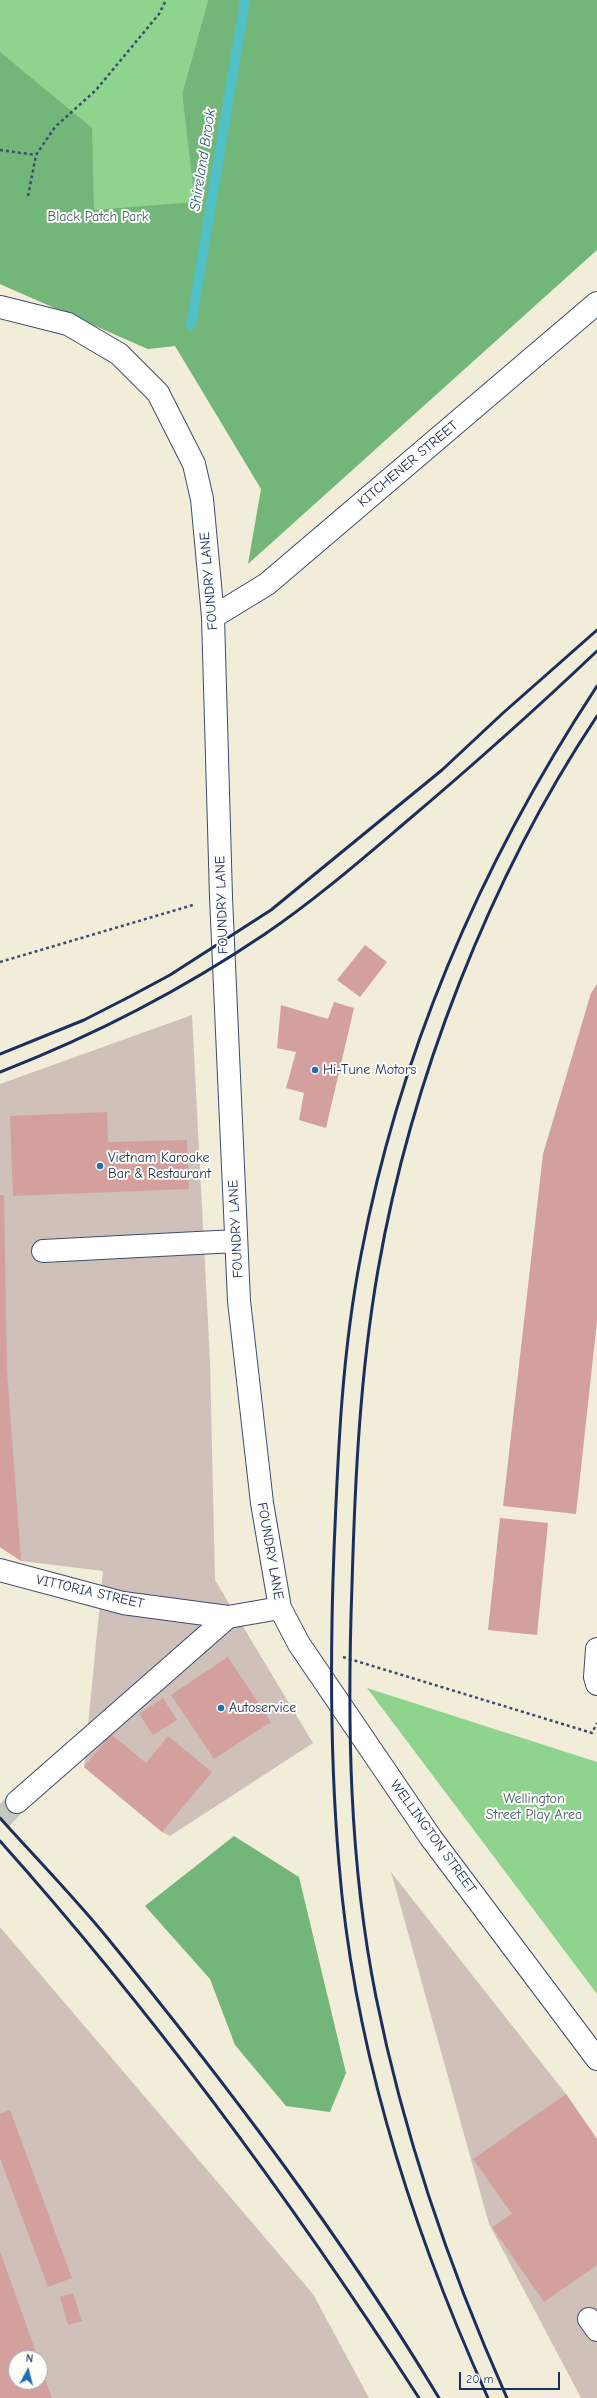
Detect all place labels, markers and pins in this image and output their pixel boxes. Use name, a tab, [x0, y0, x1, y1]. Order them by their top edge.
place label: Hi-Tune Motors	[323, 1062, 416, 1078]
marker: Hi-Tune Motors	[310, 1065, 320, 1075]
place label: Vietnam Karoake Bar & Restaurant	[108, 1150, 211, 1182]
marker: Vietnam Karoake Bar & Restaurant	[95, 1161, 105, 1171]
place label: Autoservice	[229, 1700, 296, 1716]
marker: Autoservice	[216, 1703, 226, 1713]

